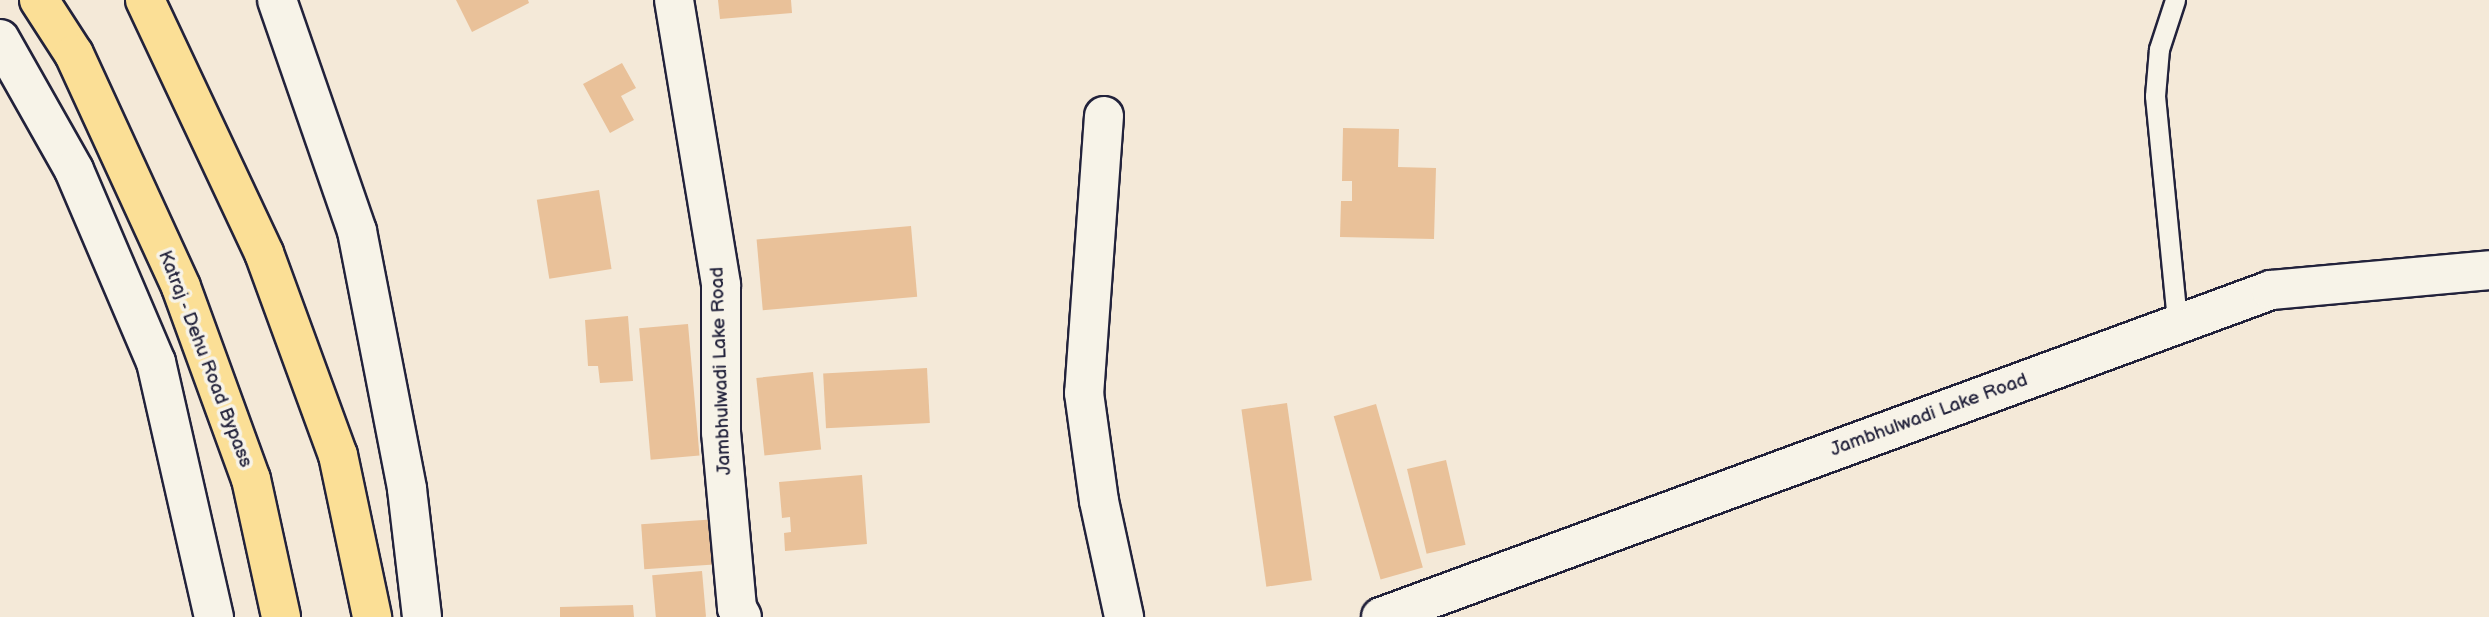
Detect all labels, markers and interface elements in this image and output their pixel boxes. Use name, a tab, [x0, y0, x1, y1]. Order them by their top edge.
street label: Katraj - Dehu Road Bypass	[153, 247, 257, 471]
street label: Jambhulwadi Lake Road	[706, 266, 736, 476]
street label: Jambhulwadi Lake Road	[1827, 369, 2031, 461]

